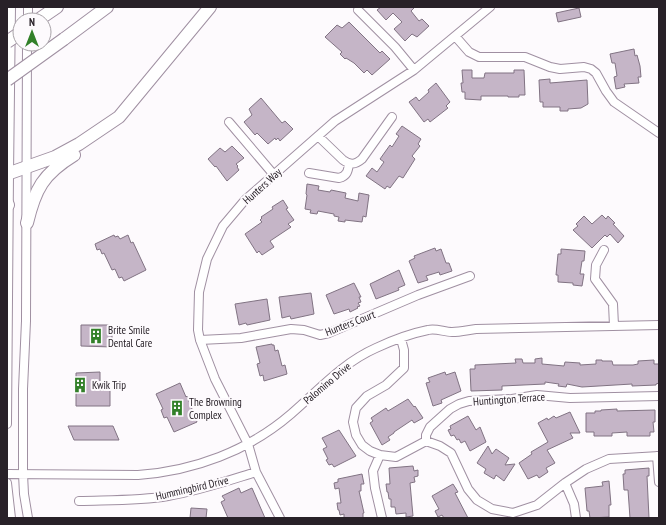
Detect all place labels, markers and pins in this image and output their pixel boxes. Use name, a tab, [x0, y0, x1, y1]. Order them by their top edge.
place label: Brite Smile Dental Care	[108, 323, 153, 350]
building icon: Brite Smile Dental Care	[87, 327, 105, 345]
building icon: Kwik Trip	[71, 376, 89, 394]
place label: Kwik Trip	[92, 378, 126, 392]
place label: The Browning Complex	[189, 395, 242, 422]
building icon: The Browning Complex	[168, 399, 186, 417]

